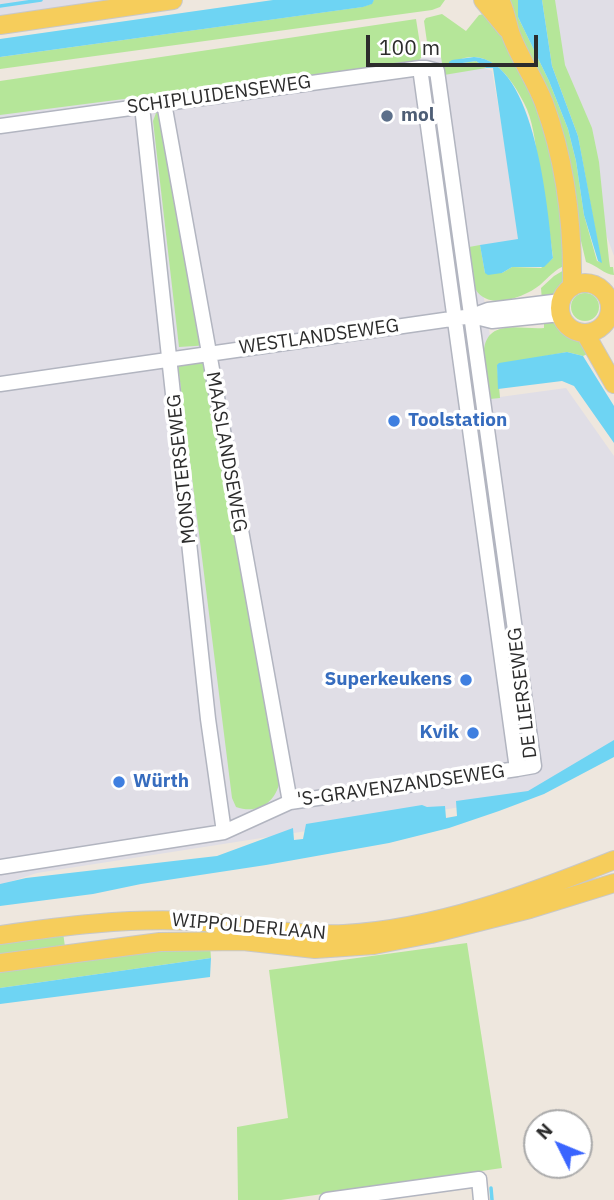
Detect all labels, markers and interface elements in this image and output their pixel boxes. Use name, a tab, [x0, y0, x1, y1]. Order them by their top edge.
scale bar	[369, 21, 540, 65]
text: 100 m	[379, 33, 440, 61]
street label: SCHIPLUIDENSEWEG	[126, 71, 312, 119]
place label: mol	[401, 105, 434, 127]
marker: mol	[379, 108, 395, 124]
street label: WESTLANDSEWEG	[238, 314, 400, 360]
street label: MAASLANDSEWEG	[201, 370, 251, 534]
street label: MONSTERSEWEG	[163, 393, 201, 545]
place label: Toolstation	[408, 410, 507, 432]
marker: Toolstation	[386, 413, 402, 429]
street label: DE LIERSEWEG	[504, 626, 542, 760]
place label: Superkeukens	[324, 669, 452, 691]
marker: Superkeukens	[458, 672, 474, 688]
place label: Kvik	[420, 722, 459, 744]
marker: Kvik	[465, 725, 481, 741]
street label: 'S-GRAVENZANDSEWEG	[296, 760, 506, 812]
place label: Würth	[133, 771, 189, 793]
marker: Würth	[111, 774, 127, 790]
street label: WIPPOLDERLAAN	[171, 909, 327, 945]
north arrow	[523, 1109, 593, 1179]
text: N	[531, 1118, 558, 1144]

